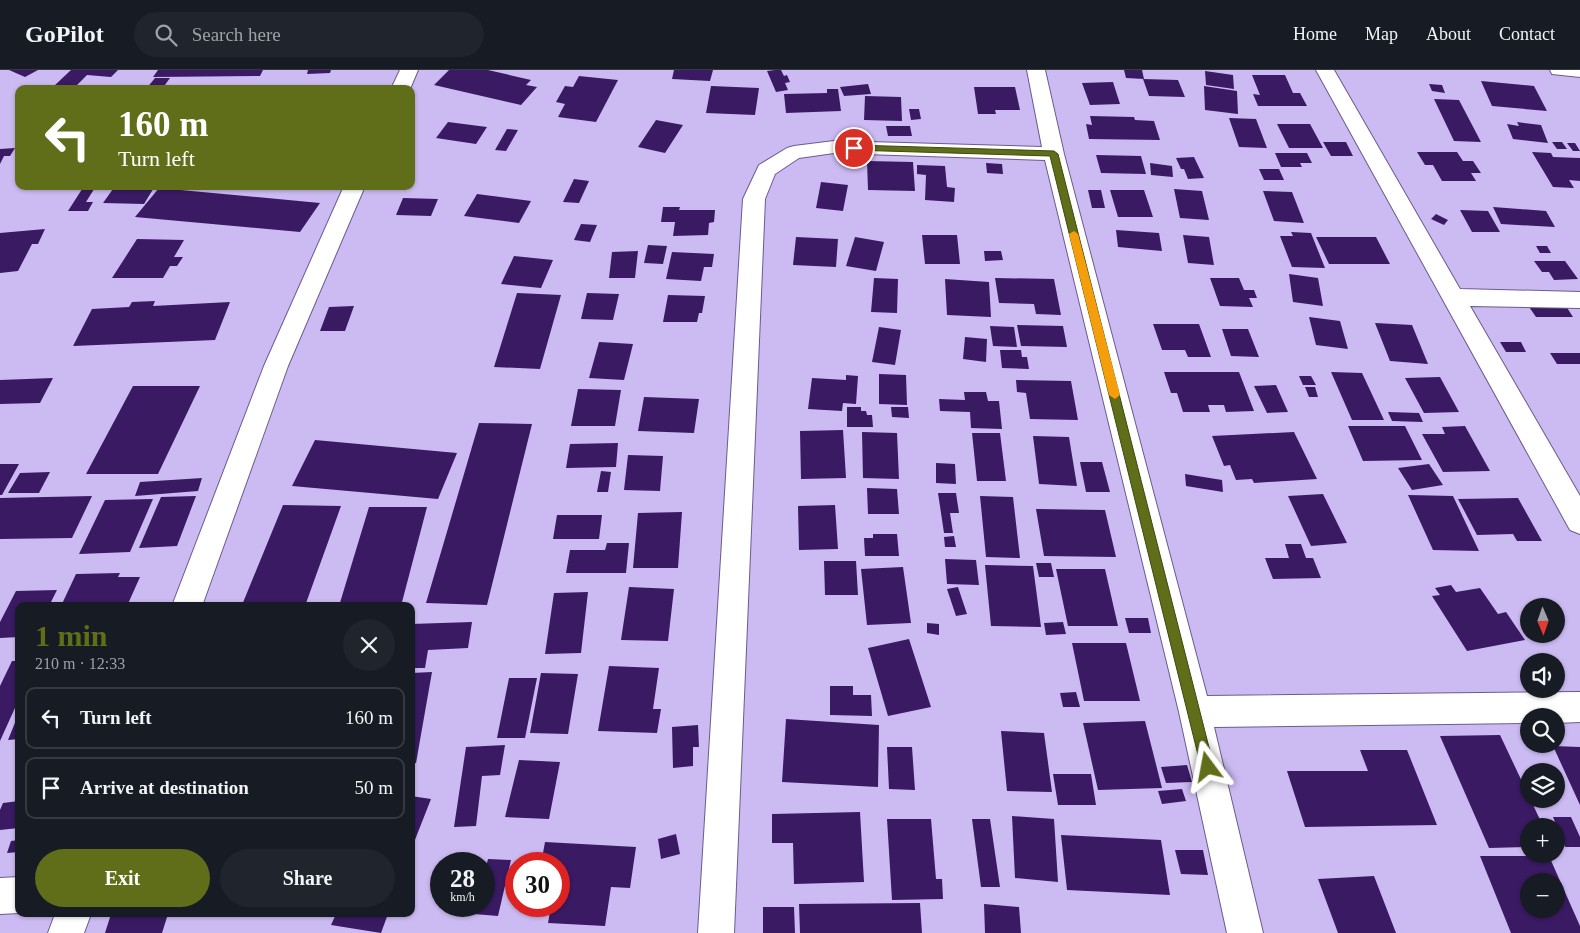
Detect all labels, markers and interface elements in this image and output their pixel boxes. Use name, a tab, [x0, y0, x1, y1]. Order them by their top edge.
search box	[134, 12, 484, 57]
text: GoPilot	[25, 21, 104, 47]
icon: search	[152, 21, 180, 49]
text: Search here	[192, 24, 281, 45]
text: Home	[1293, 24, 1337, 44]
text: Map	[1365, 24, 1398, 44]
text: About	[1426, 24, 1471, 44]
text: Contact	[1499, 24, 1555, 44]
icon: left	[35, 105, 100, 170]
text: 160 m	[118, 105, 208, 144]
pin	[833, 127, 875, 169]
icon: arrive	[840, 134, 868, 162]
text: Turn left	[118, 146, 195, 171]
north arrow	[1520, 598, 1565, 642]
map controls	[1520, 598, 1565, 918]
text: 1 min	[35, 619, 108, 652]
button: close	[343, 619, 395, 671]
button: sound	[1520, 653, 1565, 698]
text: 210 m · 12:33	[35, 655, 125, 672]
icon: left	[37, 704, 65, 732]
text: Turn left	[80, 707, 152, 728]
text: 160 m	[345, 707, 393, 728]
button: search	[1520, 708, 1565, 753]
position arrow	[1181, 740, 1233, 792]
button: layers	[1520, 763, 1565, 808]
icon: arrive	[37, 774, 65, 802]
text: Arrive at destination	[80, 777, 249, 798]
text: 50 m	[354, 777, 393, 798]
button: +	[1520, 818, 1565, 863]
button: Exit	[35, 849, 210, 907]
button: Share	[220, 849, 395, 907]
speed limit sign: 30	[505, 852, 570, 917]
text: 28	[450, 865, 475, 892]
button: −	[1520, 873, 1565, 918]
text: km/h	[450, 890, 475, 904]

